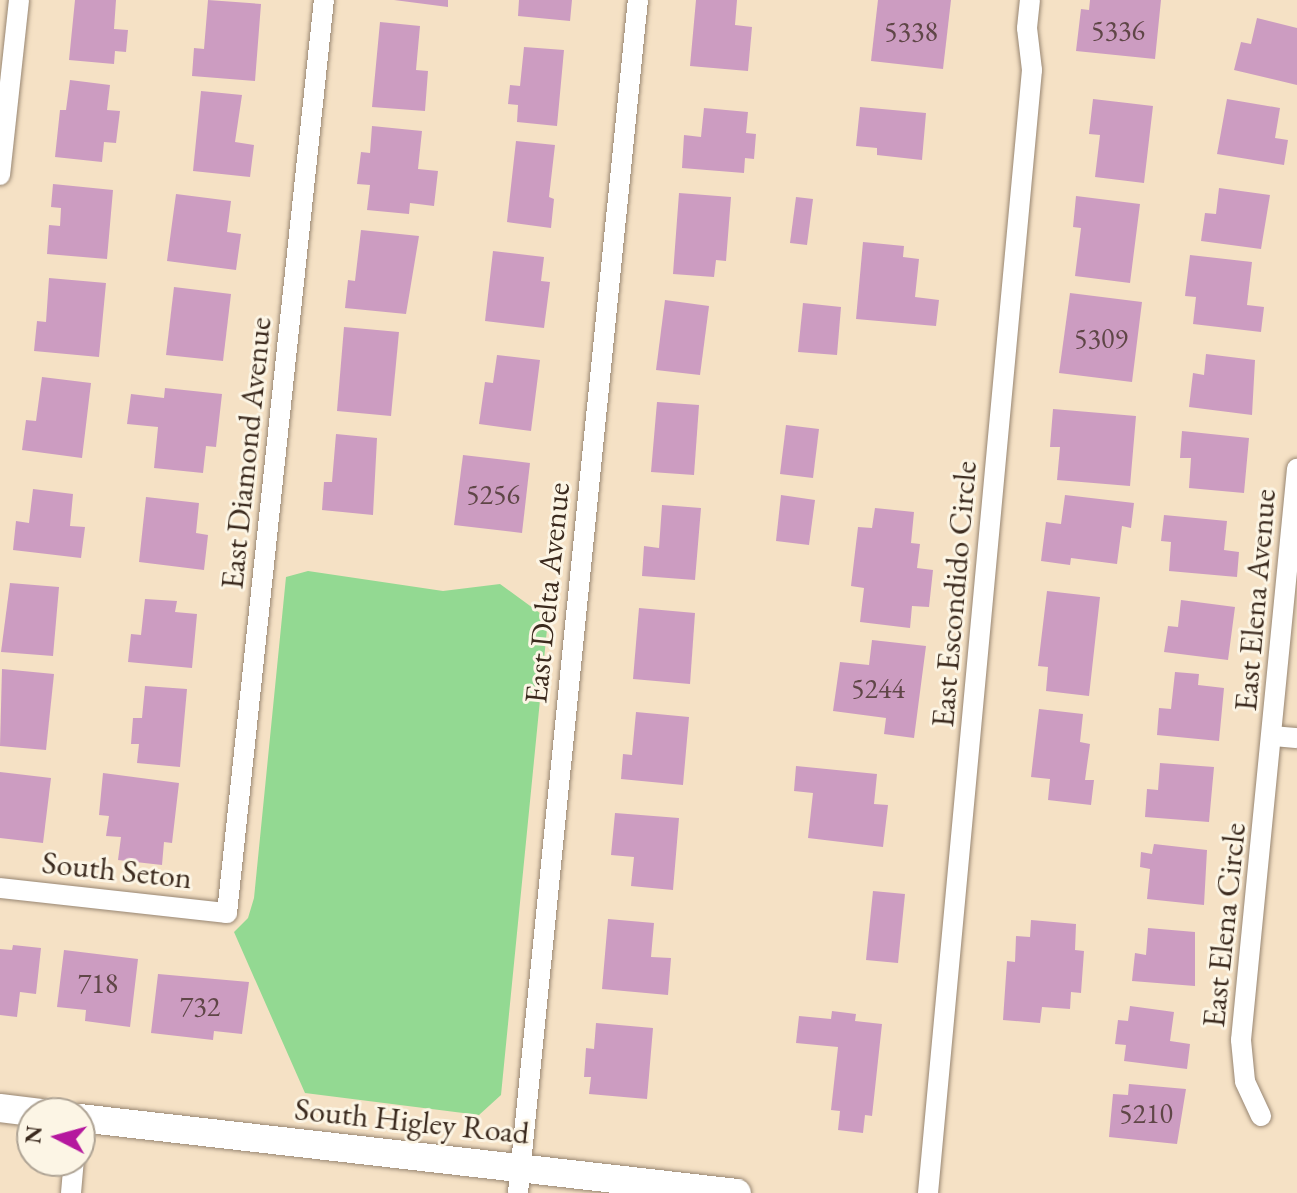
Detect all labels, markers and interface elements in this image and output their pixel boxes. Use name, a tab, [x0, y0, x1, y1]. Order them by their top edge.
house number: 5336	[1091, 13, 1145, 47]
house number: 5338	[884, 14, 938, 48]
street label: East Diamond Avenue	[213, 315, 279, 591]
house number: 5309	[1074, 321, 1128, 355]
street label: East Escondido Circle	[923, 459, 985, 729]
house number: 5256	[466, 477, 520, 511]
street label: East Delta Avenue	[516, 481, 578, 705]
street label: East Elena Avenue	[1226, 487, 1284, 713]
house number: 5244	[851, 671, 905, 705]
street label: East Elena Circle	[1194, 821, 1254, 1029]
street label: South Seton	[40, 843, 194, 897]
house number: 718	[78, 966, 118, 1000]
house number: 732	[180, 989, 220, 1023]
street label: South Higley Road	[293, 1090, 531, 1152]
house number: 5210	[1119, 1096, 1173, 1130]
north arrow	[16, 1097, 96, 1177]
text: N	[18, 1124, 49, 1145]

